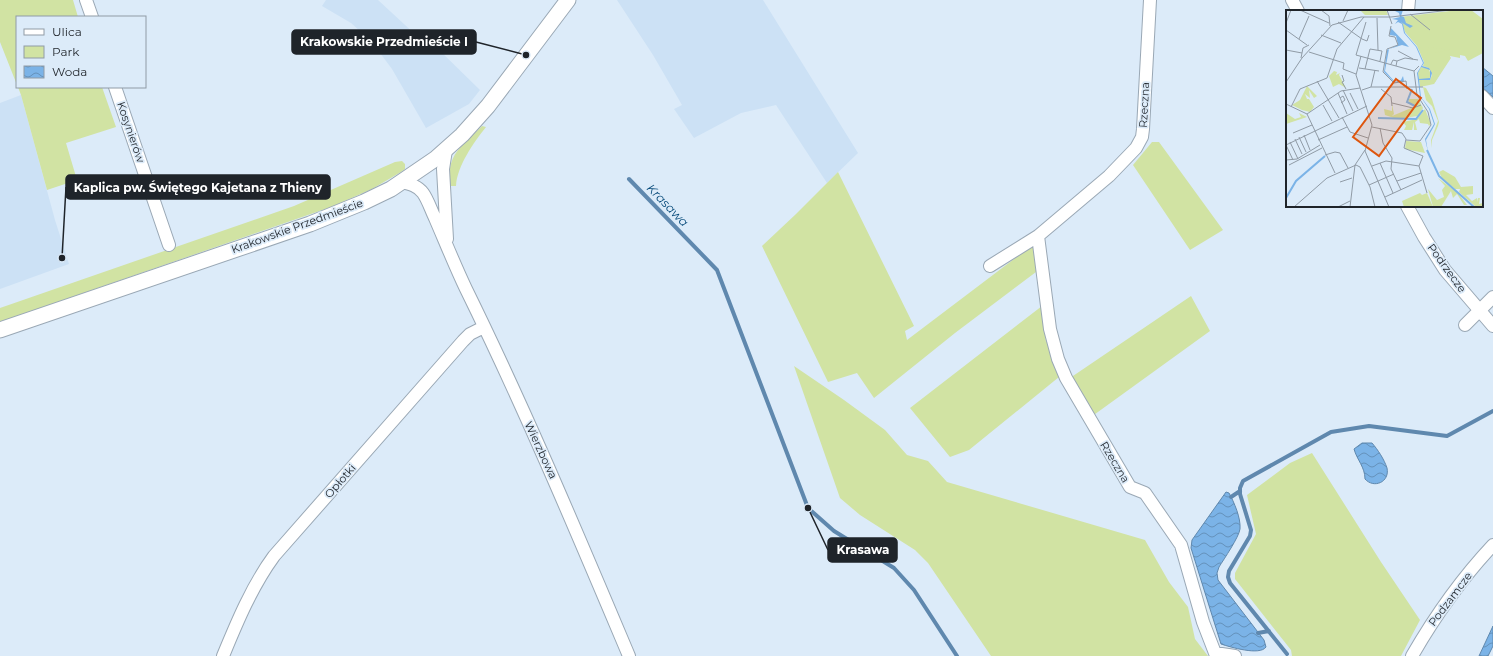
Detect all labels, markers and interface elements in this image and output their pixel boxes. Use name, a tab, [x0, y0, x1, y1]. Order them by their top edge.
inset map	[1286, 10, 1483, 207]
legend	[16, 16, 146, 88]
text: Ulica	[52, 24, 82, 39]
callout: Krakowskie Przedmieście I	[292, 30, 476, 54]
text: Krakowskie Przedmieście I	[300, 34, 468, 49]
text: Park	[52, 44, 80, 59]
text: Woda	[52, 64, 87, 79]
street label: Rzeczna	[1136, 82, 1152, 128]
street label: Kosynierów	[114, 100, 148, 165]
callout: Kaplica pw. Świętego Kajetana z Thieny	[66, 175, 330, 199]
text: Kaplica pw. Świętego Kajetana z Thieny	[74, 180, 323, 196]
water label: Krasawa	[644, 180, 692, 230]
street label: Krakowskie Przedmieście	[229, 195, 365, 256]
street label: Podrzecze	[1425, 241, 1470, 295]
street label: Wierzbowa	[522, 419, 560, 481]
street label: Rzeczna	[1097, 439, 1133, 485]
street label: Opłotki	[321, 461, 359, 501]
callout: Krasawa	[828, 538, 897, 562]
text: Krasawa	[837, 542, 889, 557]
street label: Podzamcze	[1425, 569, 1475, 629]

